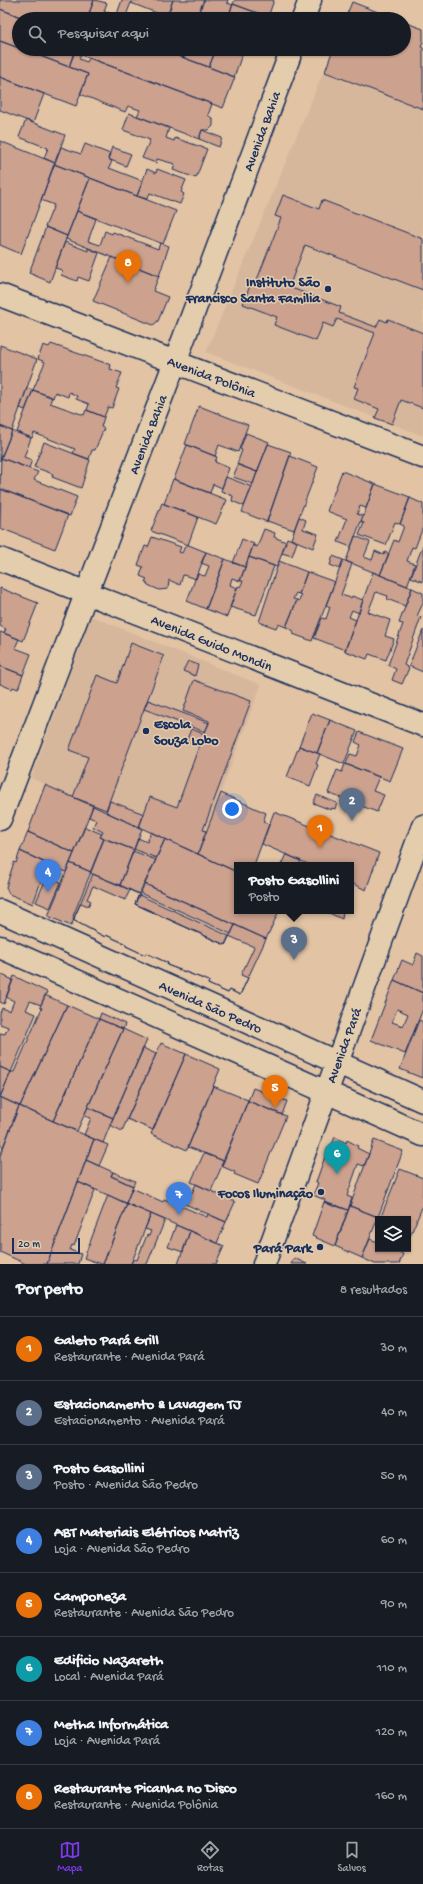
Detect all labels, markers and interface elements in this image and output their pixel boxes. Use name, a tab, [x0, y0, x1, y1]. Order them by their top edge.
search box	[12, 12, 411, 56]
icon: search	[26, 23, 48, 45]
text: Pesquisar aqui	[58, 25, 149, 43]
street label: Avenida Bahia	[241, 88, 286, 174]
pin: 8	[115, 250, 141, 283]
place label: Instituto São Francisco Santa Familia	[185, 275, 321, 308]
marker: Instituto São Francisco Santa Familia	[323, 284, 333, 294]
street label: Avenida Polônia	[164, 354, 259, 403]
street label: Avenida Bahia	[126, 392, 173, 477]
street label: Avenida Guido Mondin	[148, 612, 275, 677]
place label: Escola Souza Lobo	[154, 717, 219, 750]
marker: Escola Souza Lobo	[141, 726, 151, 736]
pin: 2	[339, 788, 365, 821]
your location	[222, 799, 242, 819]
pin: 1	[307, 815, 333, 848]
pin: 4	[35, 859, 61, 892]
popup	[234, 862, 354, 914]
text: Posto Gasollini	[249, 872, 339, 890]
text: Posto	[249, 890, 280, 905]
pin: 3	[281, 927, 307, 960]
street label: Avenida São Pedro	[156, 978, 264, 1039]
street label: Avenida Pará	[324, 1005, 367, 1086]
pin: 5	[262, 1075, 288, 1108]
pin: 6	[324, 1141, 350, 1174]
pin: 7	[166, 1182, 192, 1215]
place label: Focos Iluminação	[217, 1186, 314, 1203]
marker: Focos Iluminação	[316, 1187, 326, 1197]
map controls	[375, 1216, 411, 1252]
button: layers	[375, 1216, 411, 1252]
scale bar	[12, 1236, 80, 1255]
text: 20 m	[18, 1239, 40, 1251]
place label: Pará Park	[253, 1241, 314, 1258]
marker: Pará Park	[315, 1242, 325, 1252]
text: Por perto	[16, 1280, 83, 1300]
text: 8 resultados	[340, 1283, 407, 1298]
text: Galeto Pará Grill	[54, 1332, 159, 1350]
text: 1	[26, 1341, 32, 1356]
text: 30 m	[381, 1341, 407, 1356]
text: Restaurante · Avenida Pará	[54, 1350, 204, 1365]
text: Estacionamento & Lavagem TJ	[54, 1396, 241, 1414]
text: 2	[26, 1405, 32, 1420]
text: 40 m	[381, 1405, 407, 1420]
text: Estacionamento · Avenida Pará	[54, 1414, 224, 1429]
text: Posto Gasollini	[54, 1460, 144, 1478]
text: 3	[26, 1469, 32, 1484]
text: 50 m	[380, 1469, 407, 1484]
text: Posto · Avenida São Pedro	[54, 1478, 198, 1493]
text: ABT Materiais Elétricos Matriz	[54, 1524, 239, 1542]
text: 4	[26, 1533, 32, 1548]
text: 60 m	[381, 1533, 407, 1548]
text: Loja · Avenida São Pedro	[54, 1542, 190, 1557]
text: Camponeza	[54, 1588, 126, 1606]
text: 5	[26, 1597, 32, 1612]
text: 90 m	[381, 1597, 407, 1612]
text: Restaurante · Avenida São Pedro	[54, 1606, 234, 1621]
text: Edificio Nazareth	[54, 1652, 163, 1670]
text: 6	[26, 1661, 32, 1676]
text: 110 m	[377, 1661, 407, 1676]
text: Local · Avenida Pará	[54, 1670, 163, 1685]
text: Metha Informática	[54, 1716, 168, 1734]
text: 7	[26, 1725, 32, 1740]
text: 120 m	[376, 1725, 407, 1740]
text: Loja · Avenida Pará	[54, 1734, 160, 1749]
text: Restaurante Picanha no Disco	[54, 1780, 237, 1798]
text: 8	[25, 1789, 33, 1804]
text: 160 m	[375, 1789, 407, 1804]
text: Restaurante · Avenida Polônia	[54, 1798, 218, 1813]
tab: Mapa	[57, 1839, 82, 1875]
tab: Rotas	[197, 1839, 223, 1875]
tab: Salvos	[338, 1839, 366, 1875]

